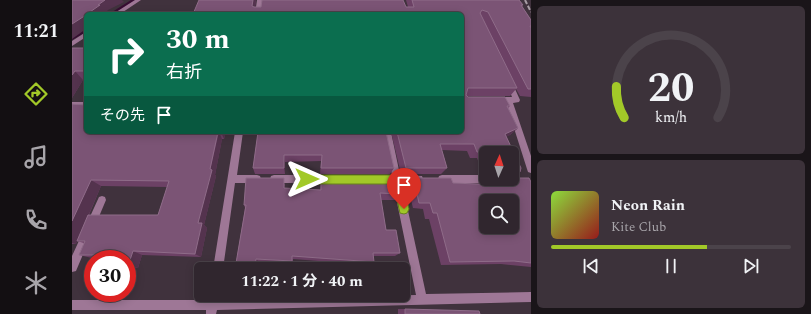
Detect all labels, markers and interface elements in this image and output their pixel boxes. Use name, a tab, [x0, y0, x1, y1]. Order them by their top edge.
text: 11:21	[13, 18, 59, 45]
text: 30 m	[166, 18, 230, 61]
icon: right	[100, 28, 152, 80]
text: 20	[648, 57, 694, 120]
text: 右折	[166, 59, 202, 86]
icon: directions	[22, 80, 50, 108]
text: その先	[100, 104, 145, 127]
icon: arrive	[153, 104, 175, 126]
text: km/h	[655, 107, 687, 129]
icon: music	[22, 143, 50, 171]
north arrow	[479, 146, 519, 186]
map controls	[479, 146, 519, 234]
position arrow	[286, 158, 328, 200]
pin	[387, 168, 421, 209]
icon: arrive	[393, 174, 415, 196]
button: search	[479, 194, 519, 234]
text: Neon Rain	[611, 194, 685, 217]
icon: phone	[22, 206, 50, 234]
text: Kite Club	[611, 217, 666, 237]
speed limit sign: 30	[84, 250, 136, 302]
icon: previous	[580, 255, 602, 277]
icon: pause	[660, 255, 682, 277]
icon: next	[740, 255, 762, 277]
icon: climate	[22, 269, 50, 297]
text: 11:22 · 1 分 · 40 m	[241, 270, 363, 293]

